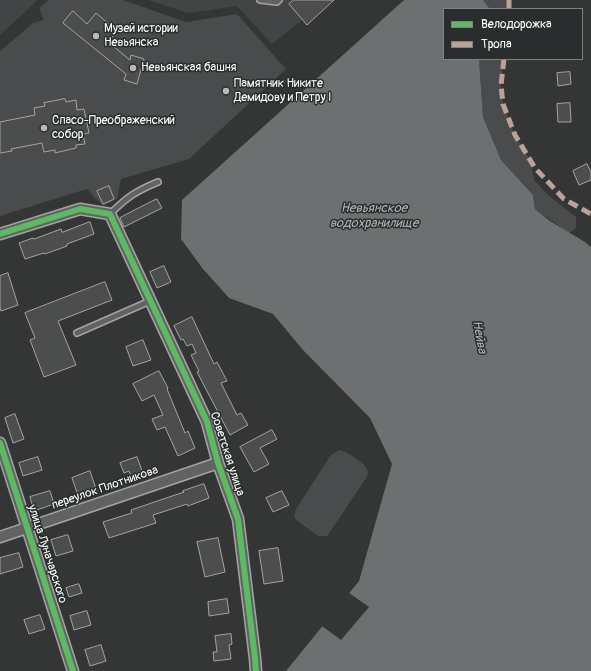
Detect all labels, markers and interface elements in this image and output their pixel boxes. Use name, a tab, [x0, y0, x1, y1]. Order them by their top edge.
legend	[443, 8, 583, 60]
text: Велодорожка	[481, 17, 552, 32]
place label: Музей истории Невьянска	[104, 22, 178, 50]
marker: Музей истории Невьянска	[91, 31, 101, 41]
text: Тропа	[481, 37, 511, 52]
place label: Невьянская башня	[141, 61, 236, 75]
marker: Невьянская башня	[128, 63, 138, 73]
place label: Памятник Никите Демидову и Петру I	[234, 77, 331, 105]
marker: Памятник Никите Демидову и Петру I	[221, 86, 231, 96]
place label: Спасо-Преображенский собор	[52, 114, 175, 142]
marker: Спасо-Преображенский собор	[39, 123, 49, 133]
water label: Невьянское водохранилище	[330, 201, 418, 232]
water label: Нейва	[468, 319, 490, 355]
street label: Советская улица	[207, 410, 247, 498]
street label: переулок Плотникова	[50, 463, 160, 513]
street label: улица Луначарского	[24, 503, 70, 605]

